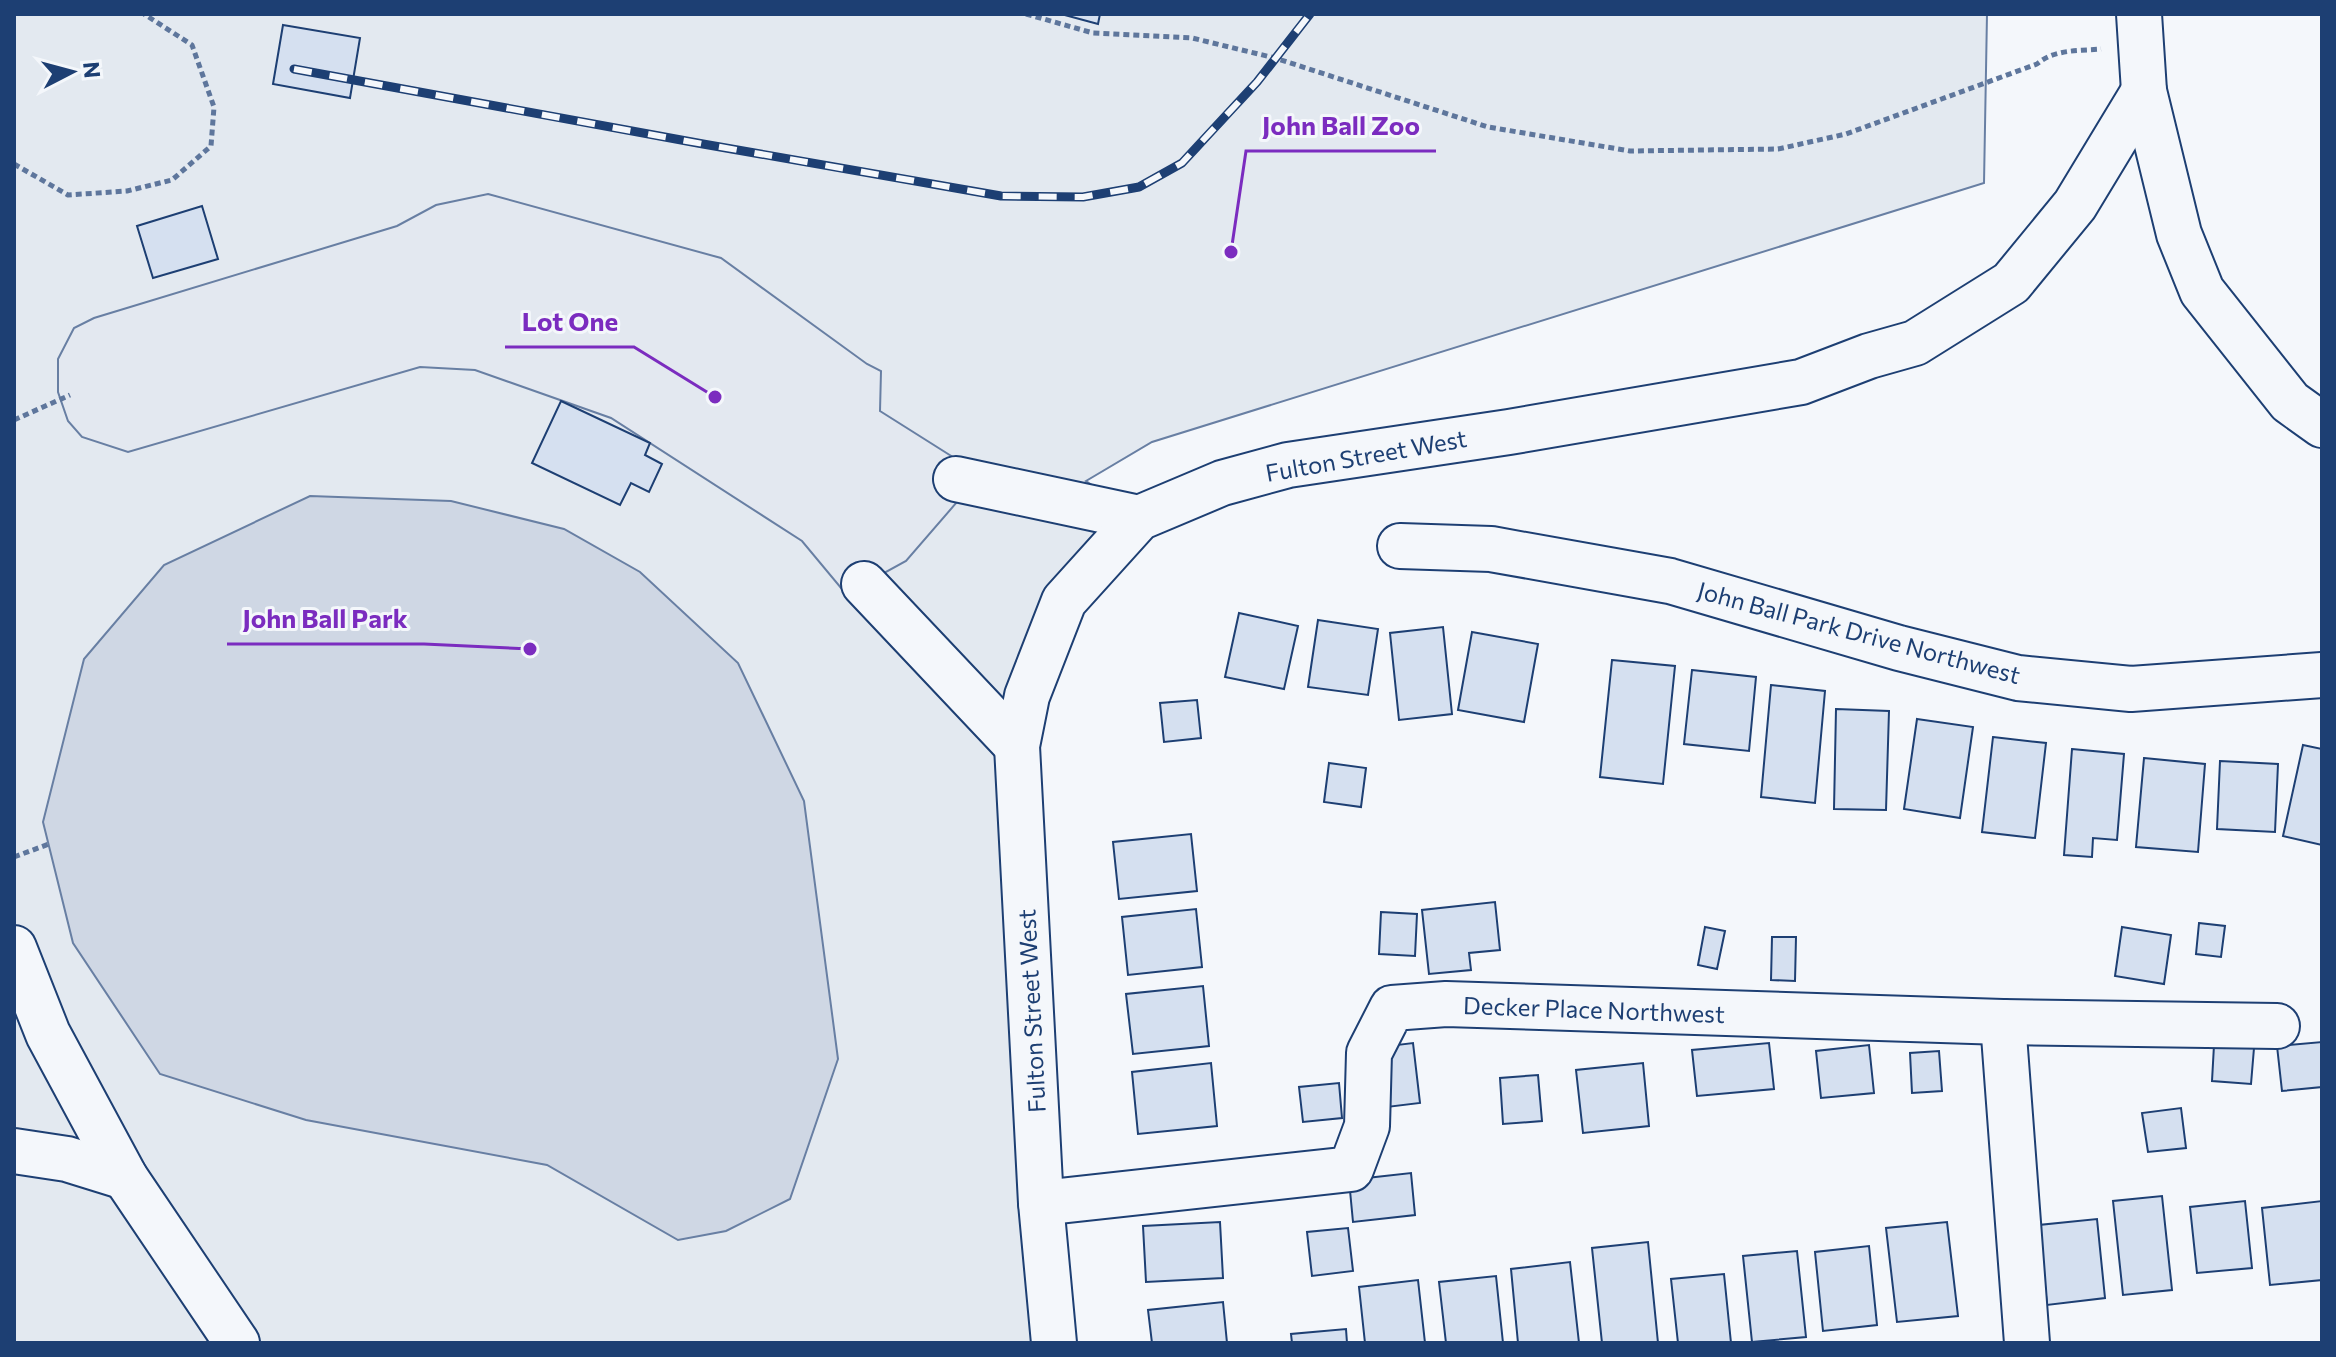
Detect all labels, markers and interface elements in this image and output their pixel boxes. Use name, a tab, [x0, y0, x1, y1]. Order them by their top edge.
north arrow	[32, 32, 112, 112]
text: N	[78, 60, 107, 79]
callout: John Ball Zoo	[1246, 101, 1436, 151]
text: John Ball Zoo	[1262, 109, 1420, 140]
callout: Lot One	[505, 297, 634, 347]
text: Lot One	[522, 305, 618, 336]
street label: Fulton Street West	[1263, 423, 1469, 487]
street label: John Ball Park Drive Northwest	[1694, 575, 2024, 689]
callout: John Ball Park	[227, 594, 424, 644]
text: John Ball Park	[242, 602, 408, 633]
street label: Fulton Street West	[1011, 908, 1051, 1114]
street label: Decker Place Northwest	[1463, 990, 1726, 1028]

